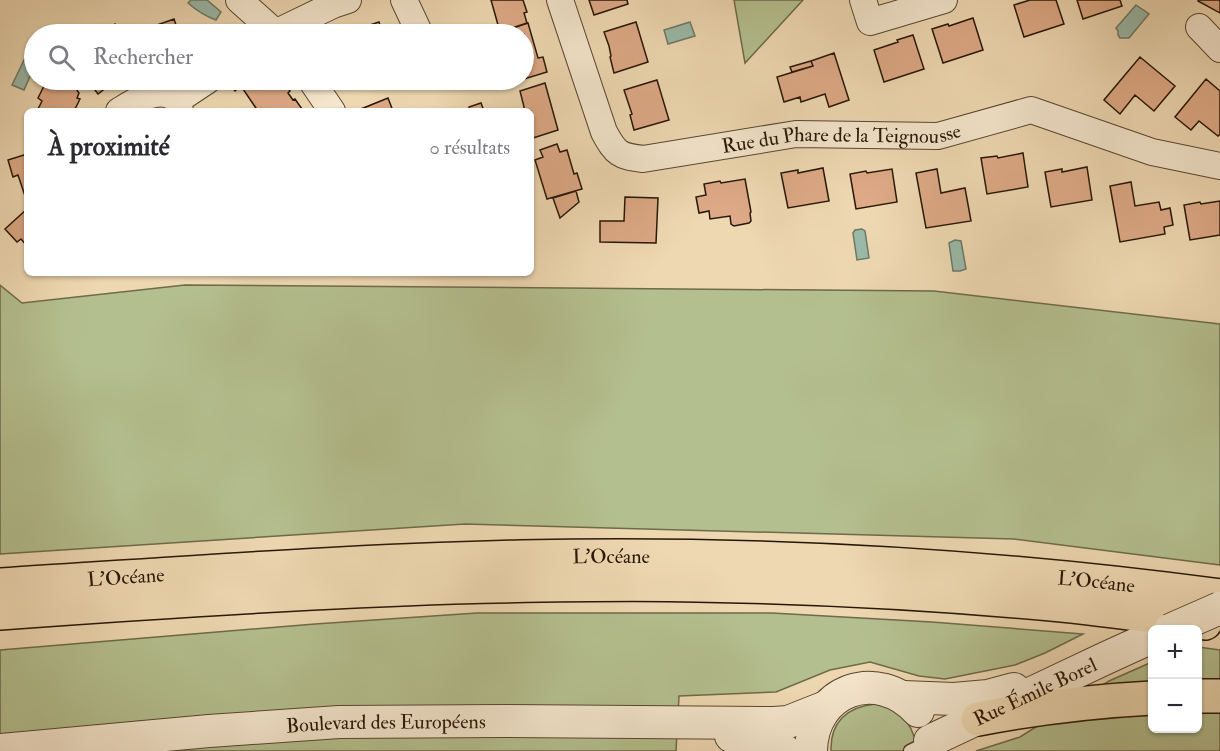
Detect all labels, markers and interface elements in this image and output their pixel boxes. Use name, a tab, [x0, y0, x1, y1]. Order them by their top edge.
search box	[24, 24, 534, 90]
icon: search	[45, 41, 78, 74]
text: Rechercher	[93, 43, 193, 71]
street label: Rue du Phare de la Teignousse	[720, 118, 964, 159]
text: À proximité	[48, 131, 170, 163]
text: 0 résultats	[430, 135, 510, 160]
street label: L’Océane	[572, 544, 650, 569]
street label: L’Océane	[86, 562, 165, 592]
street label: L’Océane	[1057, 565, 1136, 598]
map controls	[1148, 625, 1202, 733]
button: +	[1148, 625, 1202, 679]
street label: Rue Émile Borel	[969, 652, 1101, 732]
button: −	[1148, 679, 1202, 733]
street label: Boulevard des Européens	[285, 709, 486, 739]

